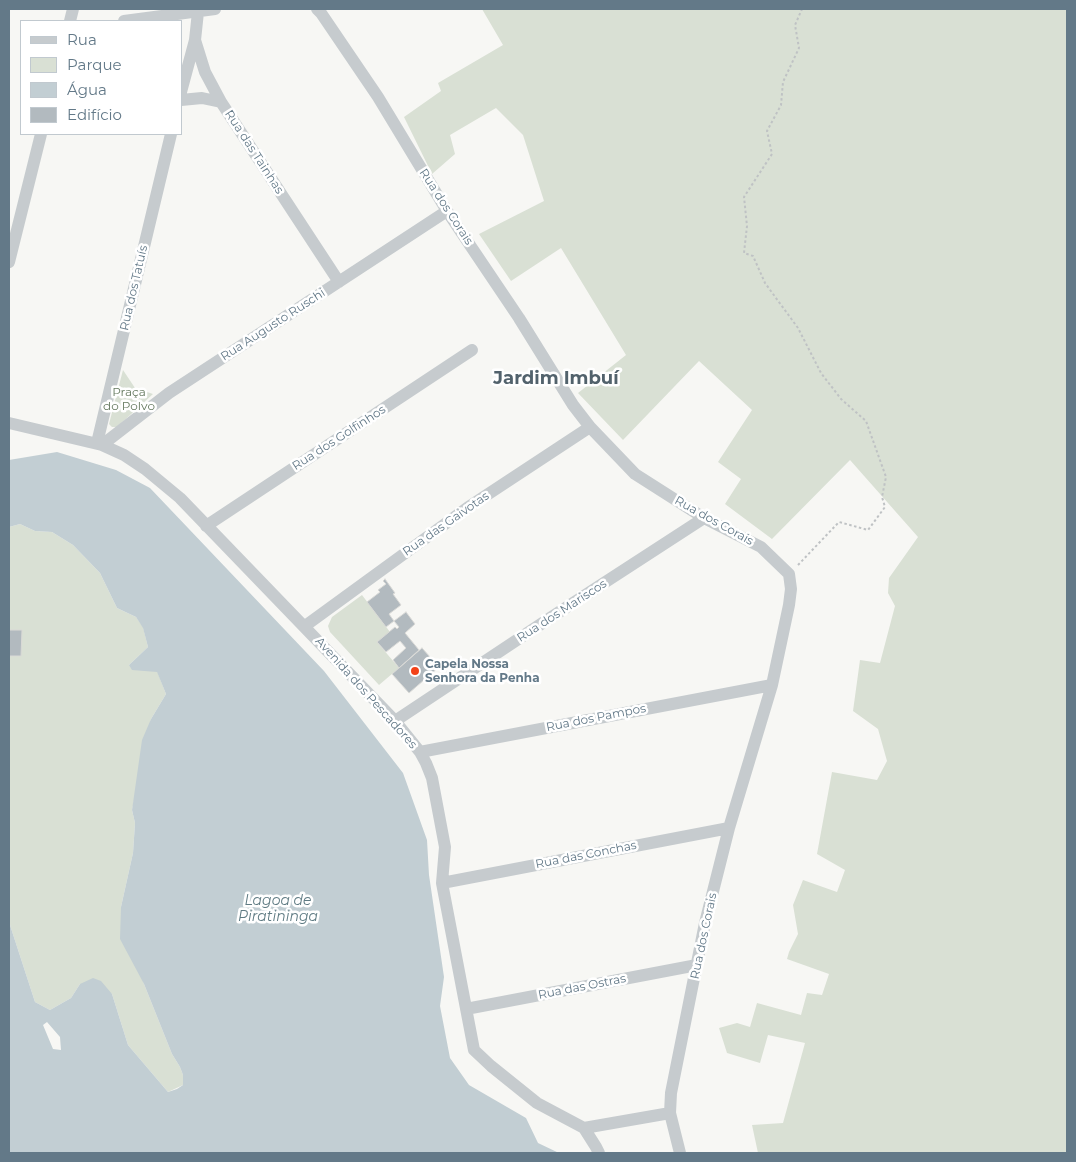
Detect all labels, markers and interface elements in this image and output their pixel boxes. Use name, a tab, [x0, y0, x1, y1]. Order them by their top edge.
legend	[20, 20, 182, 135]
text: Rua	[67, 30, 97, 49]
text: Parque	[67, 55, 122, 74]
text: Água	[67, 80, 107, 99]
text: Edifício	[67, 105, 122, 124]
street label: Rua das Tainhas	[221, 107, 287, 197]
street label: Rua dos Corais	[416, 166, 476, 248]
street label: Rua dos Tatuís	[117, 244, 151, 332]
street label: Rua Augusto Ruschi	[218, 286, 328, 364]
district label: Jardim Imbuí	[493, 368, 619, 390]
park label: Praça do Polvo	[103, 385, 155, 413]
street label: Rua dos Golfinhos	[290, 402, 388, 474]
street label: Rua das Gaivotas	[400, 489, 492, 559]
street label: Rua dos Corais	[672, 493, 756, 549]
street label: Rua dos Mariscos	[514, 577, 610, 645]
street label: Avenida dos Pescadores	[312, 634, 420, 752]
place label: Capela Nossa Senhora da Penha	[425, 657, 540, 685]
marker: Capela Nossa Senhora da Penha	[409, 665, 421, 677]
street label: Rua dos Pampos	[545, 701, 647, 735]
street label: Rua das Conchas	[534, 838, 638, 872]
street label: Rua dos Corais	[688, 892, 720, 980]
water label: Lagoa de Piratininga	[238, 893, 318, 926]
street label: Rua das Ostras	[537, 971, 627, 1003]

